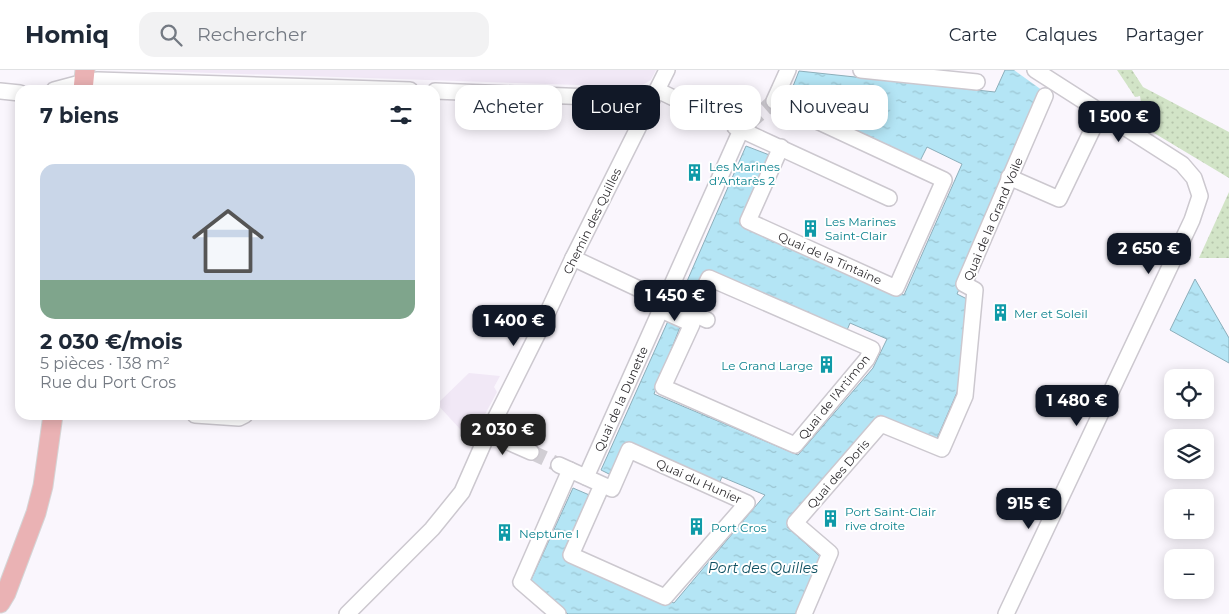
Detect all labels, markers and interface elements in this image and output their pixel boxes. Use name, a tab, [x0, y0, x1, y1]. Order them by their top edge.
search box	[139, 12, 489, 57]
text: Homiq	[25, 20, 109, 49]
icon: search	[157, 21, 185, 49]
text: Rechercher	[197, 23, 307, 46]
text: Carte	[949, 24, 997, 46]
text: Calques	[1025, 24, 1097, 46]
text: Partager	[1125, 24, 1204, 46]
chip: Acheter	[455, 85, 562, 130]
chip: Louer	[572, 85, 660, 130]
chip: Filtres	[670, 85, 761, 130]
chip: Nouveau	[771, 85, 888, 130]
pin: 1 500 €	[1073, 100, 1165, 143]
icon: filters	[387, 101, 415, 129]
text: 7 biens	[40, 103, 119, 128]
text: 1 500 €	[1089, 107, 1149, 126]
street label: Quai de la Grand Voile	[960, 155, 1026, 283]
place label: Les Marines d'Antarès 2	[709, 159, 780, 188]
building icon: Les Marines d'Antarès 2	[685, 163, 705, 183]
street label: Chemin des Quilles	[560, 165, 624, 277]
icon: home	[183, 196, 273, 286]
place label: Les Marines Saint-Clair	[825, 214, 896, 243]
building icon: Les Marines Saint-Clair	[801, 218, 821, 238]
street label: Quai de la Tintaine	[776, 228, 884, 288]
pin: 2 650 €	[1103, 232, 1195, 275]
text: 2 650 €	[1118, 239, 1180, 258]
pin: 1 450 €	[629, 280, 721, 322]
text: 1 450 €	[645, 286, 705, 305]
building icon: Mer et Soleil	[990, 303, 1010, 323]
pin: 1 400 €	[468, 304, 560, 347]
place label: Mer et Soleil	[1014, 306, 1088, 321]
text: 1 400 €	[483, 311, 545, 330]
text: 2 030 €/mois	[40, 329, 182, 354]
street label: Quai de la Dunette	[591, 344, 651, 454]
street label: Quai de l'Artimon	[795, 351, 873, 443]
text: 5 pièces · 138 m²	[40, 354, 170, 373]
building icon: Le Grand Large	[817, 355, 837, 375]
place label: Le Grand Large	[721, 358, 813, 373]
map controls	[1164, 369, 1214, 599]
button: locate	[1164, 369, 1214, 419]
text: Rue du Port Cros	[40, 373, 176, 392]
pin: 1 480 €	[1031, 384, 1123, 427]
text: 1 480 €	[1047, 391, 1107, 410]
pin: 2 030 €	[457, 414, 549, 456]
text: 2 030 €	[472, 420, 534, 439]
button: layers	[1164, 429, 1214, 479]
street label: Quai des Doris	[804, 436, 872, 512]
street label: Quai du Hunier	[654, 455, 744, 507]
pin: 915 €	[994, 488, 1064, 530]
button: +	[1164, 489, 1214, 539]
text: 915 €	[1007, 494, 1051, 513]
place label: Port Saint-Clair rive droite	[845, 504, 936, 533]
building icon: Port Saint-Clair rive droite	[821, 508, 841, 528]
building icon: Port Cros	[687, 517, 707, 537]
place label: Port Cros	[711, 520, 767, 535]
building icon: Neptune I	[495, 523, 515, 543]
place label: Neptune I	[519, 526, 579, 541]
button: −	[1164, 549, 1214, 599]
water label: Port des Quilles	[708, 559, 818, 577]

